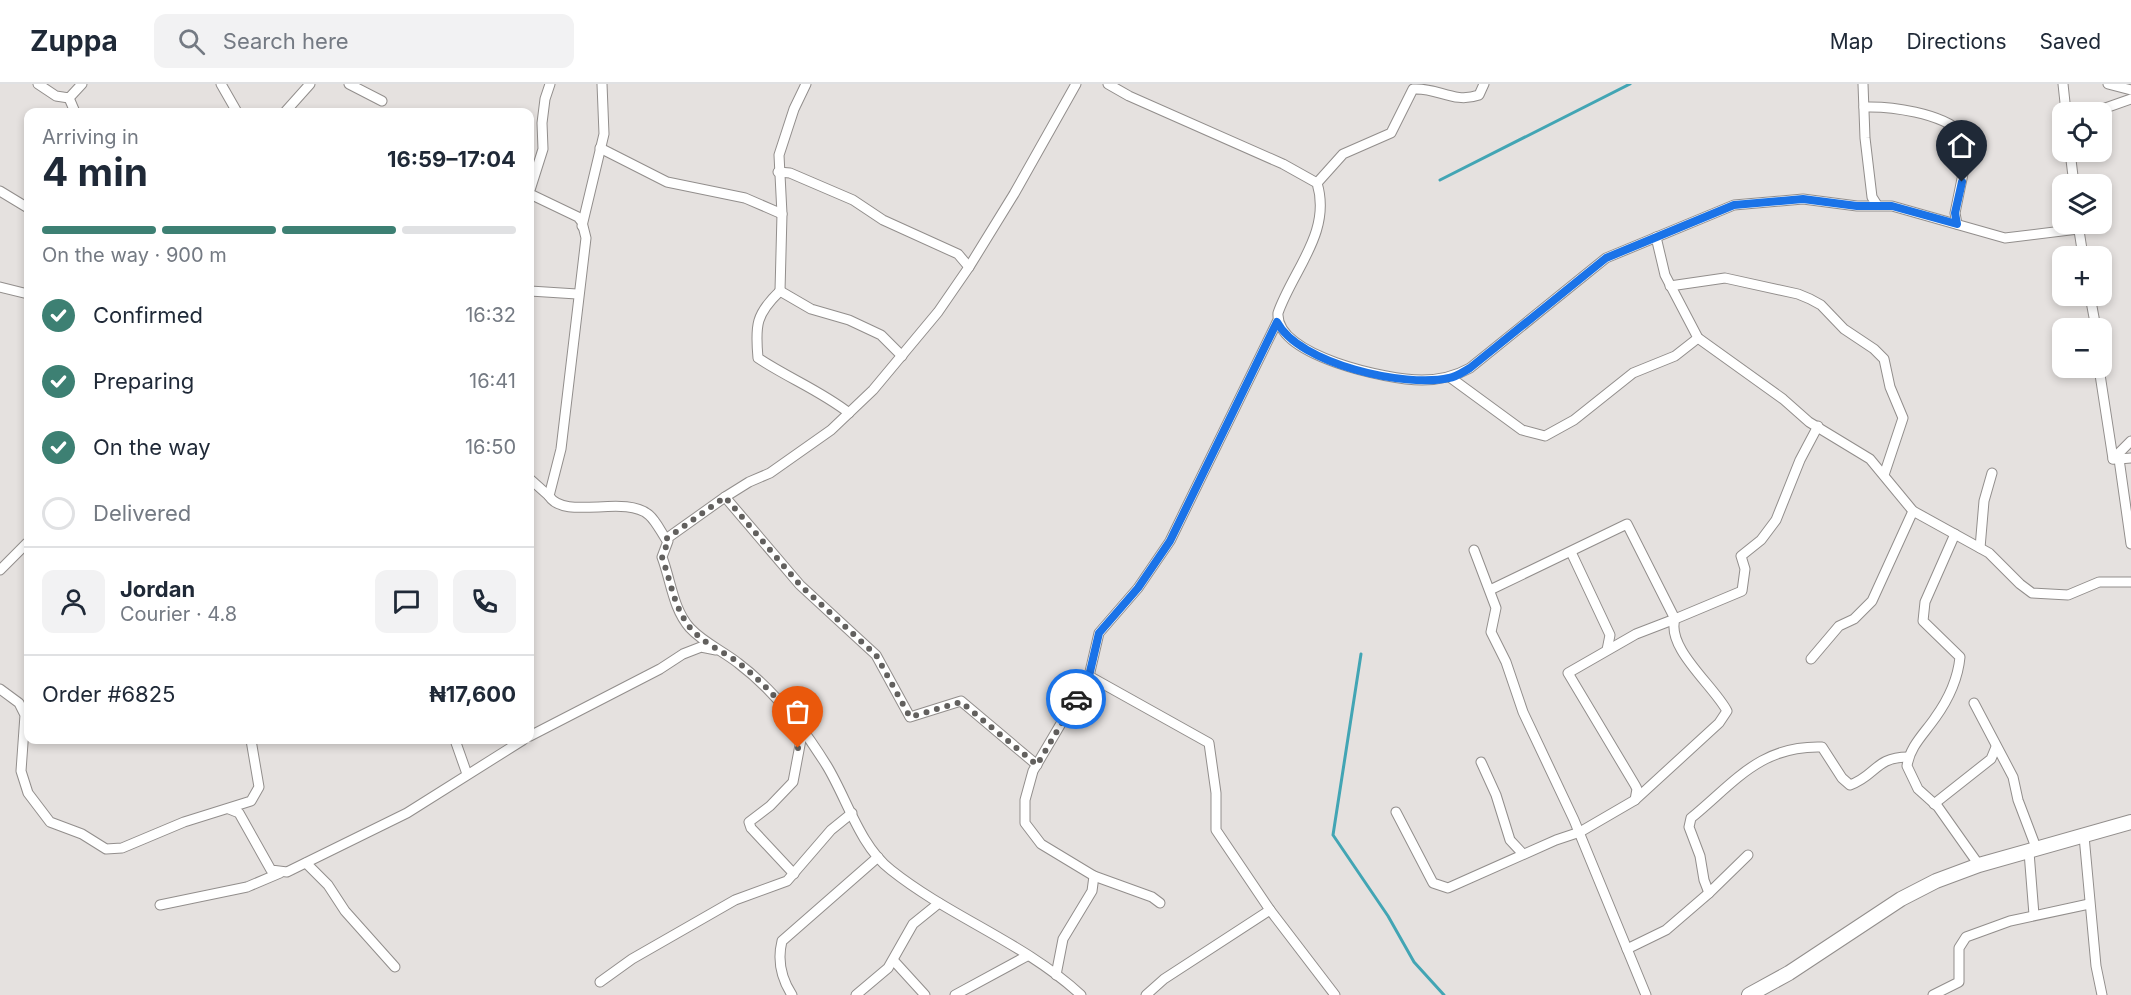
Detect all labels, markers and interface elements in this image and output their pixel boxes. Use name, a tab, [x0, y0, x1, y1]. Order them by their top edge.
search box	[154, 14, 574, 68]
text: Zuppa	[30, 24, 118, 58]
icon: search	[175, 25, 208, 58]
text: Search here	[223, 28, 349, 54]
text: Map	[1830, 29, 1873, 54]
text: Directions	[1906, 29, 2007, 54]
text: Saved	[2040, 29, 2101, 54]
map controls	[2052, 102, 2112, 378]
button: locate	[2052, 102, 2112, 162]
pin	[1936, 120, 1987, 182]
text: Arriving in	[42, 125, 139, 149]
icon: home	[1945, 129, 1978, 162]
text: 16:59–17:04	[387, 146, 516, 172]
text: 4 min	[42, 148, 148, 195]
button: layers	[2052, 174, 2112, 234]
text: On the way · 900 m	[42, 243, 227, 267]
button: +	[2052, 246, 2112, 306]
icon: check	[42, 299, 75, 332]
text: Confirmed	[93, 302, 203, 328]
text: 16:32	[465, 303, 516, 327]
button: −	[2052, 318, 2112, 378]
icon: check	[42, 365, 75, 398]
text: Preparing	[93, 368, 194, 394]
text: 16:41	[469, 369, 516, 393]
icon: check	[42, 431, 75, 464]
text: On the way	[93, 434, 211, 460]
text: 16:50	[465, 435, 516, 459]
text: Delivered	[93, 500, 191, 526]
button: person	[42, 570, 105, 633]
button: chat	[375, 570, 438, 633]
button: phone	[453, 570, 516, 633]
text: Jordan	[120, 576, 195, 602]
text: Courier · 4.8	[120, 602, 237, 626]
courier	[1046, 669, 1106, 729]
text: Order #6825	[42, 681, 175, 707]
text: ₦17,600	[429, 681, 516, 707]
icon: car	[1060, 683, 1093, 716]
pin	[772, 686, 823, 748]
icon: bag	[781, 695, 814, 728]

